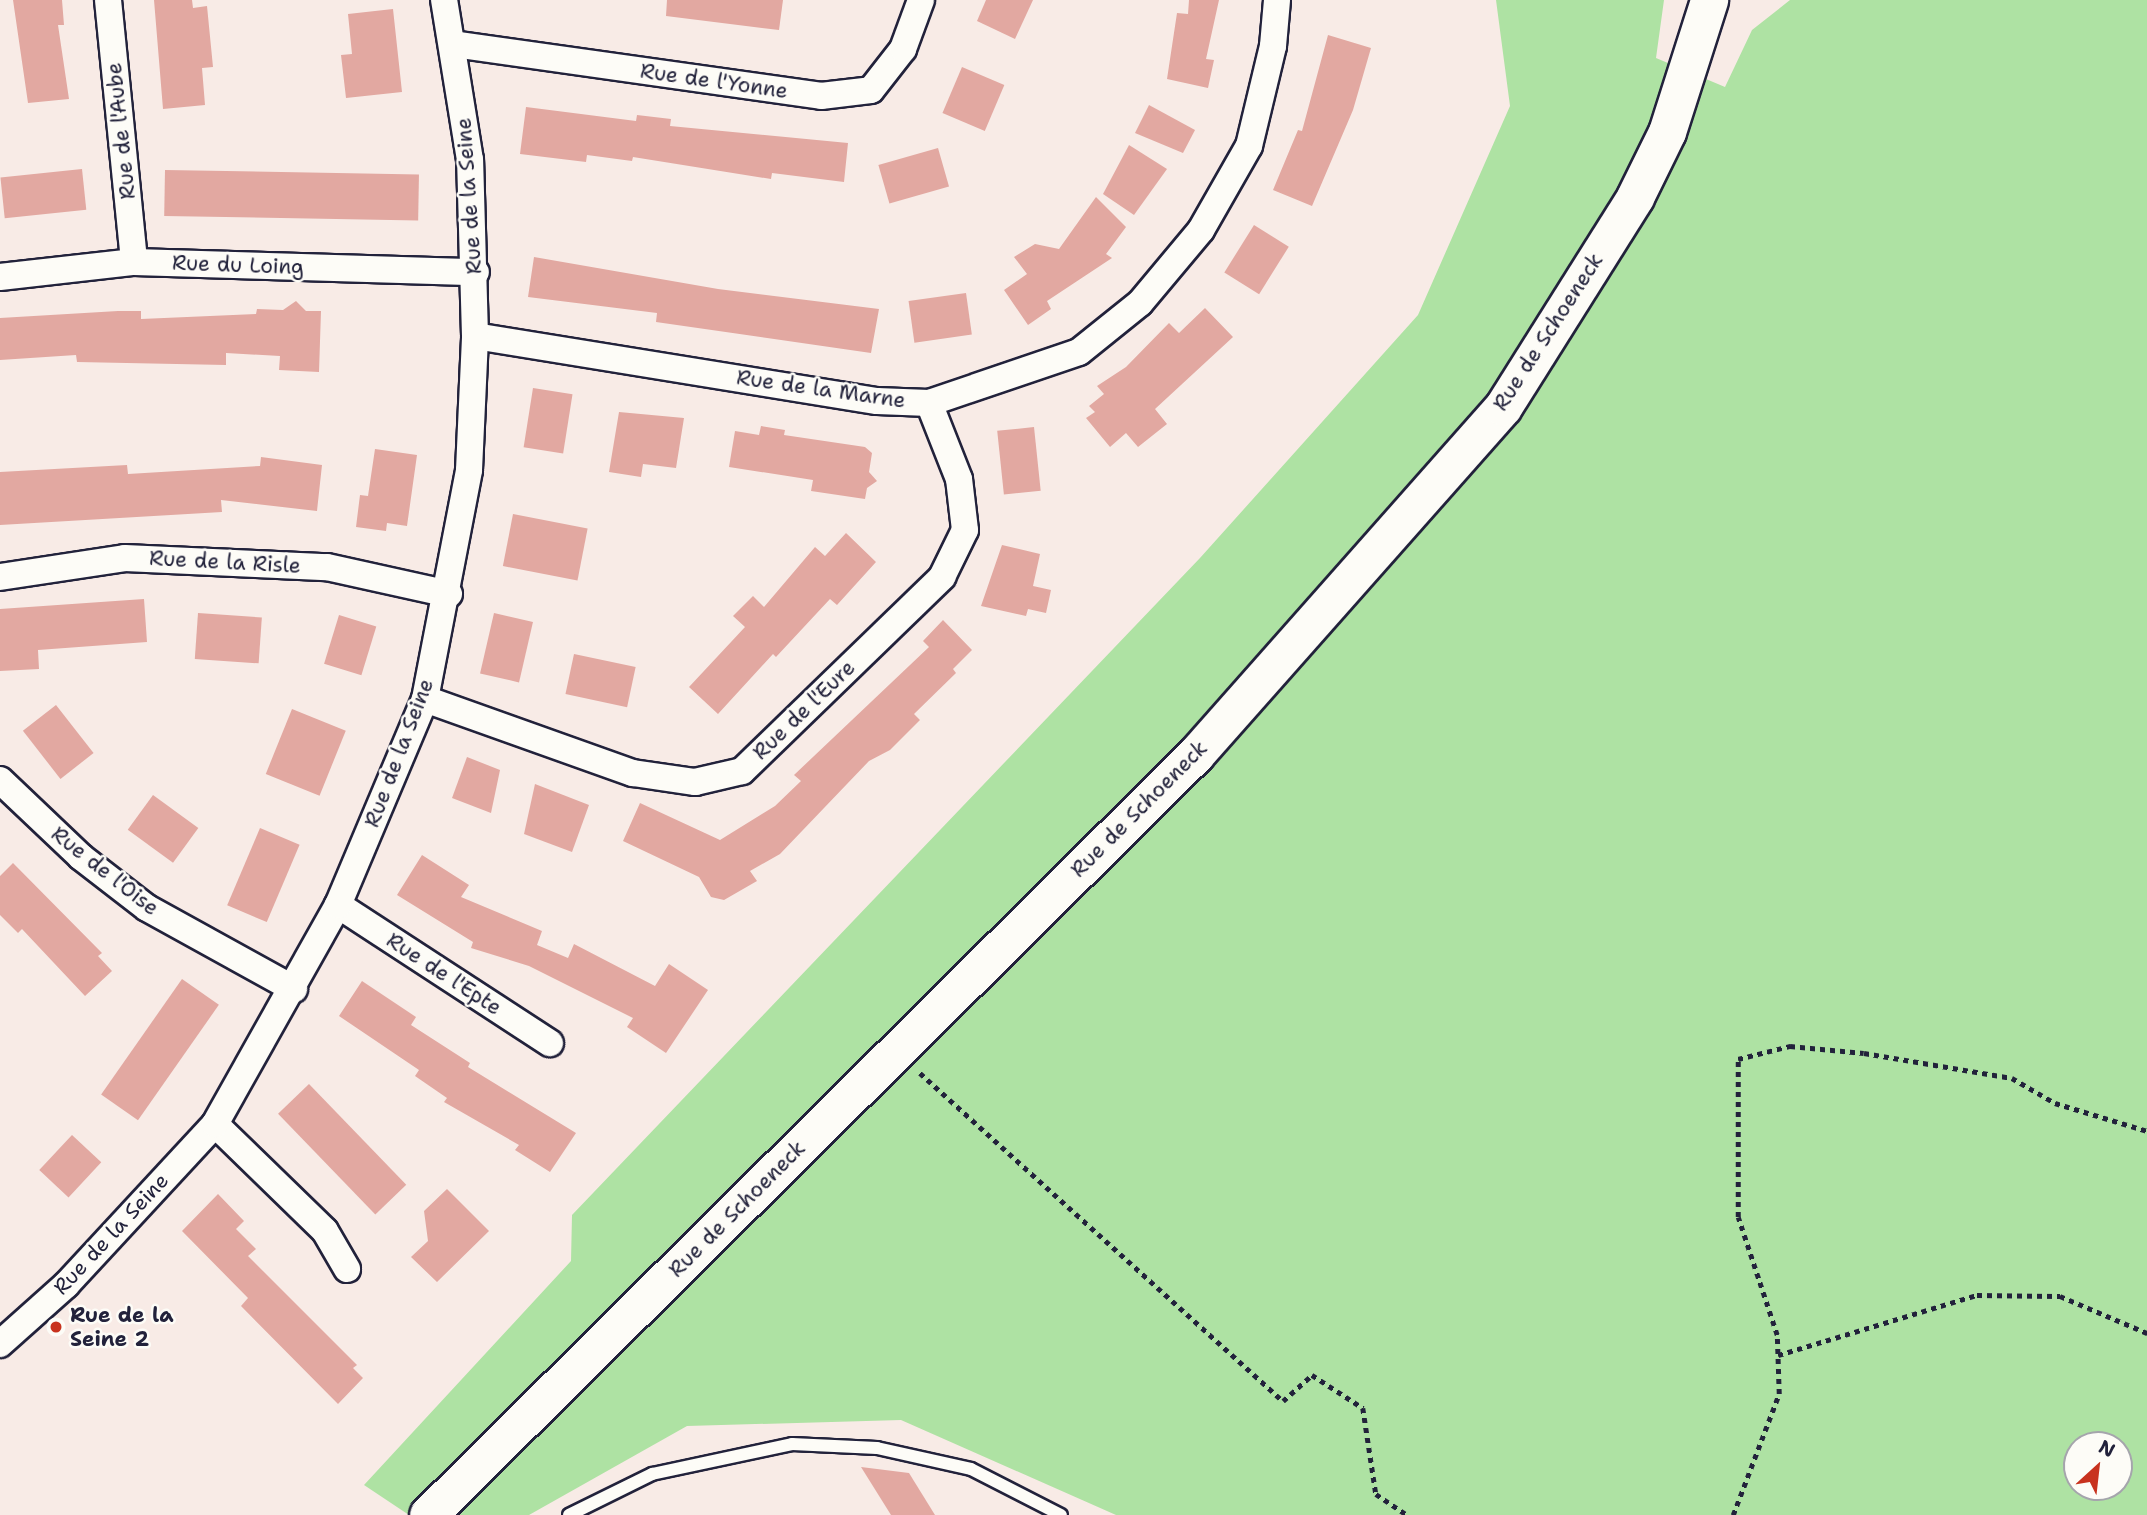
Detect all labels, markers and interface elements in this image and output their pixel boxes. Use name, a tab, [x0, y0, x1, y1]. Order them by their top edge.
street label: Rue de l'Yonne	[639, 58, 789, 104]
street label: Rue de l'Aube	[101, 61, 141, 201]
street label: Rue de la Seine	[451, 117, 487, 275]
street label: Rue de Schoeneck	[1488, 249, 1608, 415]
street label: Rue du Loing	[172, 250, 304, 280]
street label: Rue de la Marne	[735, 365, 907, 413]
street label: Rue de la Risle	[149, 545, 301, 579]
street label: Rue de l'Eure	[748, 655, 860, 765]
street label: Rue de la Seine	[359, 675, 439, 831]
street label: Rue de Schoeneck	[1066, 736, 1212, 882]
street label: Rue de l'Oise	[46, 821, 164, 921]
street label: Rue de l'Epte	[382, 927, 506, 1021]
street label: Rue de Schoeneck	[664, 1136, 810, 1282]
street label: Rue de la Seine	[48, 1168, 174, 1300]
place label: Rue de la Seine 2	[70, 1302, 174, 1352]
marker: Rue de la Seine 2	[48, 1319, 64, 1335]
north arrow	[2063, 1431, 2133, 1501]
text: N	[2094, 1434, 2119, 1463]

